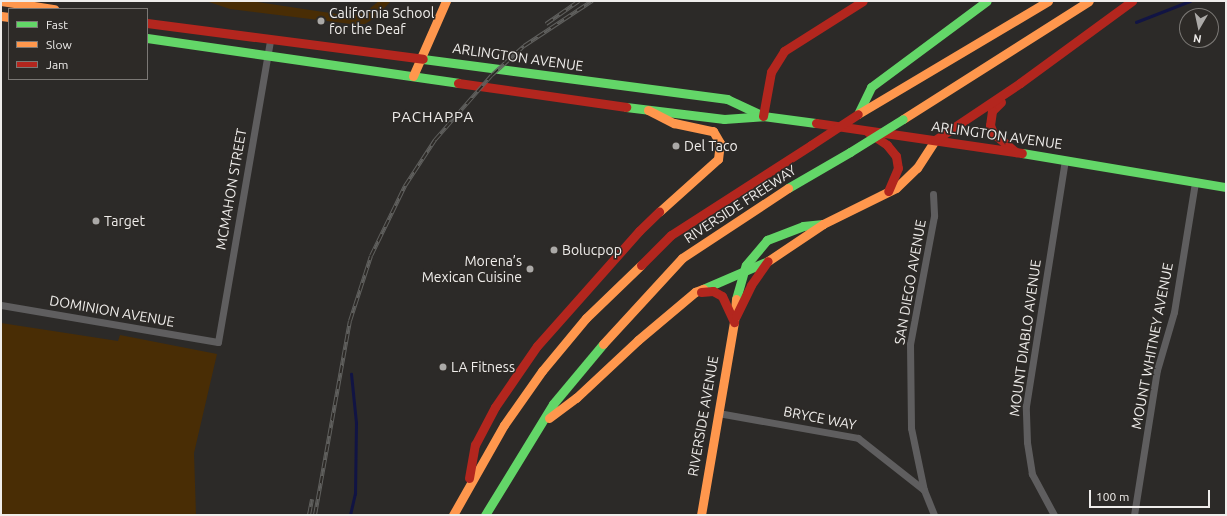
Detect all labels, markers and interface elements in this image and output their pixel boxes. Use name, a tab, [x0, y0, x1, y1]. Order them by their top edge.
place label: California School for the Deaf	[329, 5, 434, 38]
legend	[8, 8, 148, 80]
north arrow	[1179, 8, 1219, 48]
marker: California School for the Deaf	[316, 16, 326, 26]
text: Fast	[46, 18, 68, 31]
text: N	[1192, 32, 1202, 45]
text: Slow	[46, 38, 72, 51]
street label: ARLINGTON AVENUE	[451, 39, 585, 75]
text: Jam	[46, 58, 68, 71]
district label: PACHAPPA	[392, 108, 474, 126]
street label: ARLINGTON AVENUE	[930, 117, 1064, 153]
street label: MCMAHON STREET	[212, 127, 250, 251]
place label: Del Taco	[684, 138, 738, 154]
marker: Del Taco	[671, 141, 681, 151]
street label: RIVERSIDE FREEWAY	[681, 161, 799, 247]
place label: Target	[104, 213, 145, 229]
marker: Target	[91, 216, 101, 226]
street label: SAN DIEGO AVENUE	[891, 218, 929, 346]
place label: Bolucpop	[562, 242, 622, 258]
marker: Bolucpop	[549, 245, 559, 255]
place label: Morena’s Mexican Cuisine	[422, 253, 522, 286]
street label: MOUNT DIABLO AVENUE	[1006, 258, 1044, 418]
street label: MOUNT WHITNEY AVENUE	[1128, 261, 1176, 431]
marker: Morena’s Mexican Cuisine	[525, 264, 535, 274]
street label: DOMINION AVENUE	[48, 292, 176, 330]
street label: RIVERSIDE AVENUE	[684, 354, 722, 478]
place label: LA Fitness	[451, 359, 515, 375]
marker: LA Fitness	[438, 362, 448, 372]
street label: BRYCE WAY	[782, 403, 858, 433]
scale bar	[1091, 482, 1212, 508]
text: 100 m	[1096, 490, 1129, 503]

